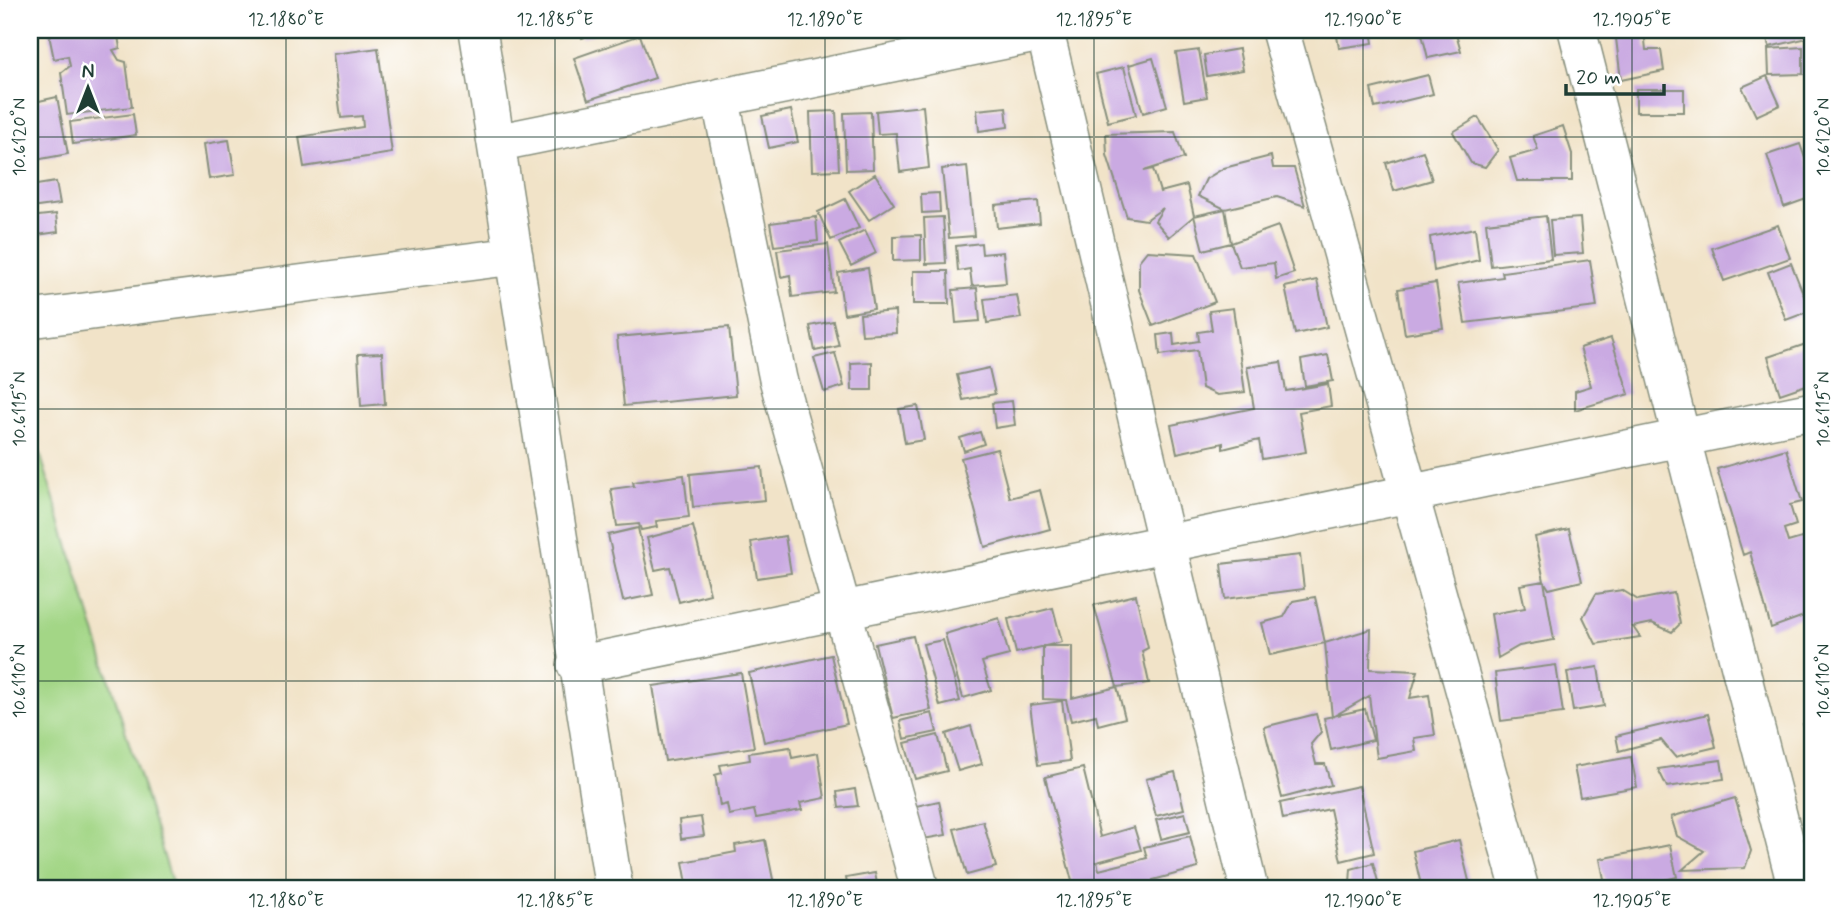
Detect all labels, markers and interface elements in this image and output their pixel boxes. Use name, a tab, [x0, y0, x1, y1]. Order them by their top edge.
text: 12.1880°E	[248, 8, 324, 32]
text: 12.1885°E	[517, 8, 593, 32]
text: 12.1890°E	[787, 8, 863, 32]
text: 12.1895°E	[1056, 8, 1132, 32]
text: 12.1900°E	[1324, 8, 1402, 32]
text: 12.1905°E	[1593, 8, 1671, 32]
north arrow	[52, 52, 122, 122]
scale bar	[1566, 52, 1664, 96]
text: N	[82, 60, 94, 85]
text: 20 m	[1576, 64, 1621, 92]
text: 10.6120°N	[8, 98, 32, 176]
text: 10.6120°N	[1812, 98, 1836, 176]
text: 10.6115°N	[8, 371, 32, 447]
text: 10.6115°N	[1812, 371, 1836, 447]
text: 10.6110°N	[8, 644, 32, 718]
text: 10.6110°N	[1812, 644, 1836, 718]
text: 12.1880°E	[248, 889, 324, 913]
text: 12.1885°E	[517, 889, 593, 913]
text: 12.1890°E	[787, 889, 863, 913]
text: 12.1895°E	[1056, 889, 1132, 913]
text: 12.1900°E	[1324, 889, 1402, 913]
text: 12.1905°E	[1593, 889, 1671, 913]

